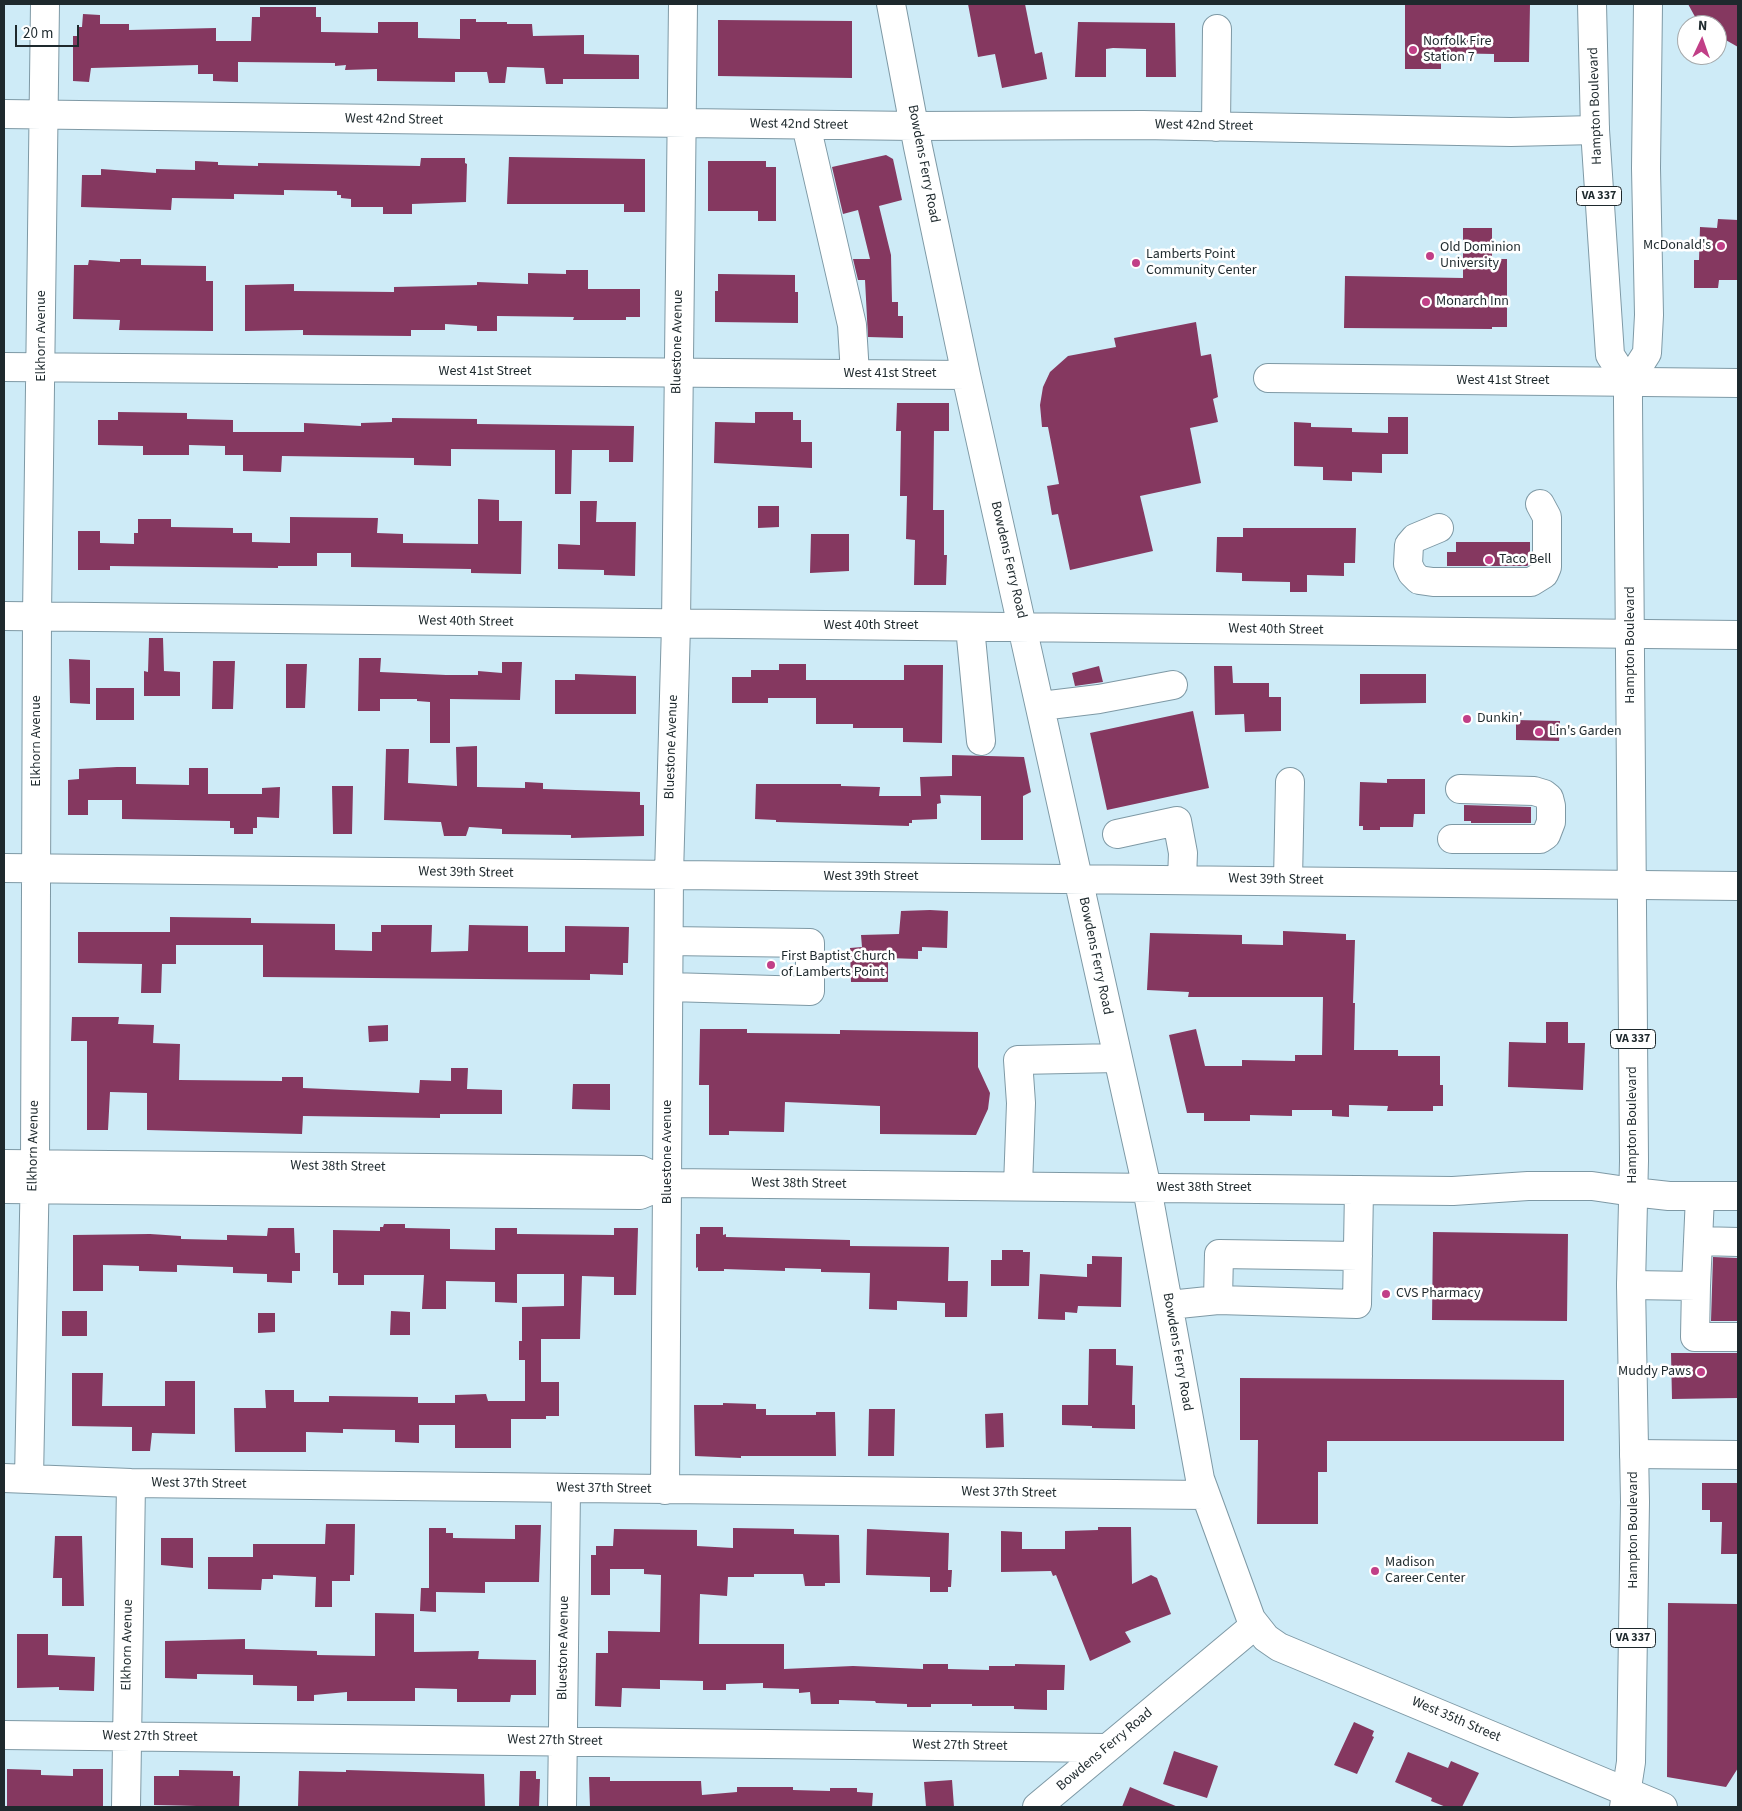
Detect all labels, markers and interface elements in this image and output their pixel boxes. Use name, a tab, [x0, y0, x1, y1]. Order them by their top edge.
scale bar	[18, 15, 81, 47]
north arrow	[1677, 15, 1727, 65]
text: N	[1698, 16, 1708, 36]
text: 20 m	[23, 23, 53, 44]
place label: Norfolk Fire Station 7	[1423, 34, 1491, 66]
marker: Norfolk Fire Station 7	[1407, 44, 1419, 56]
street label: Hampton Boulevard	[1586, 47, 1606, 165]
street label: Bowdens Ferry Road	[903, 104, 943, 224]
street label: West 42nd Street	[345, 111, 443, 129]
street label: West 42nd Street	[750, 116, 848, 134]
street label: West 42nd Street	[1155, 117, 1253, 135]
road number: VA 337	[1576, 187, 1622, 206]
place label: McDonald's	[1643, 238, 1711, 254]
place label: Old Dominion University	[1440, 240, 1521, 272]
marker: McDonald's	[1715, 240, 1727, 252]
place label: Lamberts Point Community Center	[1146, 247, 1257, 280]
marker: Old Dominion University	[1424, 250, 1436, 262]
marker: Lamberts Point Community Center	[1130, 257, 1142, 269]
street label: Elkhorn Avenue	[34, 290, 50, 382]
street label: Bluestone Avenue	[669, 290, 687, 394]
place label: Monarch Inn	[1436, 294, 1509, 310]
marker: Monarch Inn	[1420, 296, 1432, 308]
street label: West 41st Street	[438, 364, 532, 380]
street label: West 41st Street	[843, 366, 937, 382]
street label: West 41st Street	[1456, 373, 1550, 389]
street label: Bowdens Ferry Road	[986, 500, 1030, 620]
place label: Taco Bell	[1499, 552, 1551, 568]
marker: Taco Bell	[1483, 554, 1495, 566]
street label: Hampton Boulevard	[1623, 586, 1639, 704]
street label: West 40th Street	[418, 613, 514, 631]
street label: West 40th Street	[823, 618, 919, 634]
street label: West 40th Street	[1228, 621, 1324, 639]
street label: Bluestone Avenue	[662, 694, 682, 800]
street label: Elkhorn Avenue	[29, 695, 45, 787]
place label: Dunkin'	[1477, 711, 1522, 727]
marker: Dunkin'	[1461, 713, 1473, 725]
place label: Lin's Garden	[1549, 724, 1622, 740]
marker: Lin's Garden	[1533, 726, 1545, 738]
street label: West 39th Street	[418, 864, 514, 882]
street label: West 39th Street	[823, 869, 919, 885]
street label: West 39th Street	[1228, 871, 1324, 889]
street label: Bowdens Ferry Road	[1074, 896, 1116, 1016]
place label: First Baptist Church of Lamberts Point	[781, 949, 895, 982]
marker: First Baptist Church of Lamberts Point	[765, 959, 777, 971]
road number: VA 337	[1610, 1030, 1656, 1048]
street label: Hampton Boulevard	[1625, 1066, 1641, 1184]
street label: Elkhorn Avenue	[25, 1100, 43, 1192]
street label: Bluestone Avenue	[660, 1100, 676, 1204]
street label: West 38th Street	[290, 1158, 386, 1176]
street label: West 38th Street	[751, 1175, 847, 1193]
street label: West 38th Street	[1156, 1180, 1252, 1196]
place label: CVS Pharmacy	[1396, 1286, 1480, 1302]
marker: CVS Pharmacy	[1380, 1288, 1392, 1300]
street label: Bowdens Ferry Road	[1158, 1291, 1196, 1413]
place label: Muddy Paws	[1618, 1364, 1691, 1380]
marker: Muddy Paws	[1695, 1366, 1707, 1378]
street label: Hampton Boulevard	[1626, 1471, 1642, 1589]
street label: West 37th Street	[151, 1475, 247, 1493]
street label: West 37th Street	[556, 1480, 652, 1498]
street label: West 37th Street	[961, 1484, 1057, 1502]
place label: Madison Career Center	[1385, 1555, 1465, 1588]
marker: Madison Career Center	[1369, 1565, 1381, 1577]
street label: Bluestone Avenue	[555, 1596, 573, 1700]
street label: Elkhorn Avenue	[119, 1599, 137, 1691]
road number: VA 337	[1610, 1629, 1656, 1648]
street label: West 35th Street	[1409, 1694, 1503, 1746]
street label: Bowdens Ferry Road	[1054, 1705, 1156, 1795]
street label: West 27th Street	[102, 1728, 198, 1746]
street label: West 27th Street	[507, 1732, 603, 1750]
street label: West 27th Street	[912, 1737, 1008, 1755]

